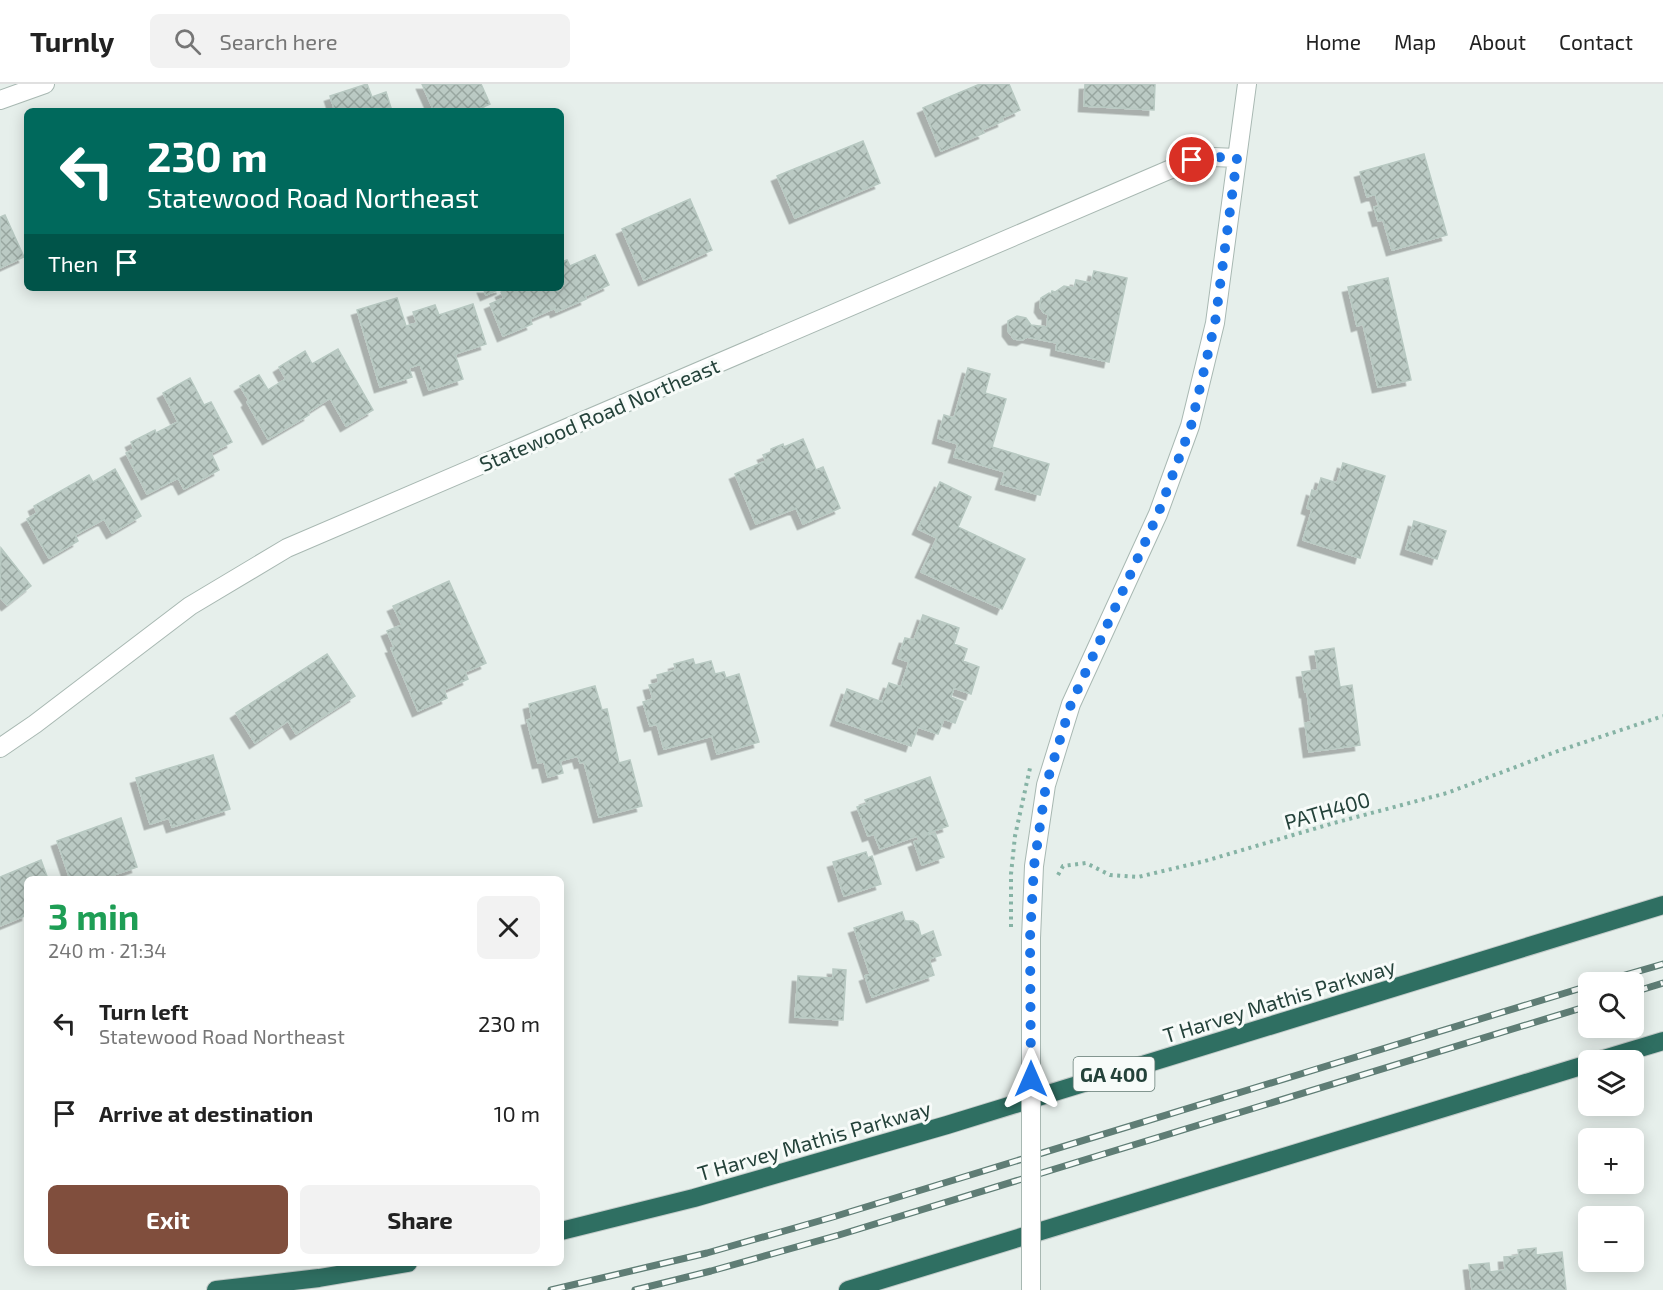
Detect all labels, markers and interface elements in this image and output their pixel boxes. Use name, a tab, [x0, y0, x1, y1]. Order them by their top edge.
search box	[150, 14, 570, 68]
text: Turnly	[30, 24, 114, 58]
icon: search	[171, 25, 204, 58]
text: Search here	[219, 28, 338, 54]
text: Home	[1305, 29, 1361, 54]
text: Map	[1394, 29, 1436, 54]
text: About	[1469, 29, 1526, 54]
text: Contact	[1559, 29, 1633, 54]
text: 230 m	[147, 130, 268, 180]
icon: left	[48, 132, 126, 210]
pin	[1166, 134, 1217, 185]
icon: arrive	[1175, 143, 1208, 176]
text: Statewood Road Northeast	[147, 181, 479, 213]
icon: arrive	[110, 246, 143, 279]
text: Then	[48, 250, 98, 276]
street label: Statewood Road Northeast	[475, 352, 723, 476]
street label: PATH400	[1281, 786, 1373, 834]
text: 3 min	[48, 894, 139, 937]
button: close	[477, 896, 540, 959]
text: 240 m · 21:34	[48, 938, 167, 962]
street label: T Harvey Mathis Parkway	[1160, 953, 1398, 1047]
map controls	[1578, 972, 1644, 1272]
button: search	[1578, 972, 1644, 1038]
text: Turn left	[99, 998, 188, 1024]
icon: left	[48, 1007, 81, 1040]
text: 230 m	[478, 1010, 540, 1036]
text: Statewood Road Northeast	[99, 1024, 345, 1048]
position arrow	[999, 1047, 1063, 1111]
button: layers	[1578, 1050, 1644, 1116]
road number: GA 400	[1074, 1057, 1154, 1091]
street label: T Harvey Mathis Parkway	[694, 1095, 934, 1185]
icon: arrive	[48, 1097, 81, 1130]
text: Arrive at destination	[99, 1100, 313, 1126]
text: 10 m	[494, 1100, 540, 1126]
button: +	[1578, 1128, 1644, 1194]
button: Exit	[48, 1185, 288, 1254]
button: Share	[300, 1185, 540, 1254]
button: −	[1578, 1206, 1644, 1272]

